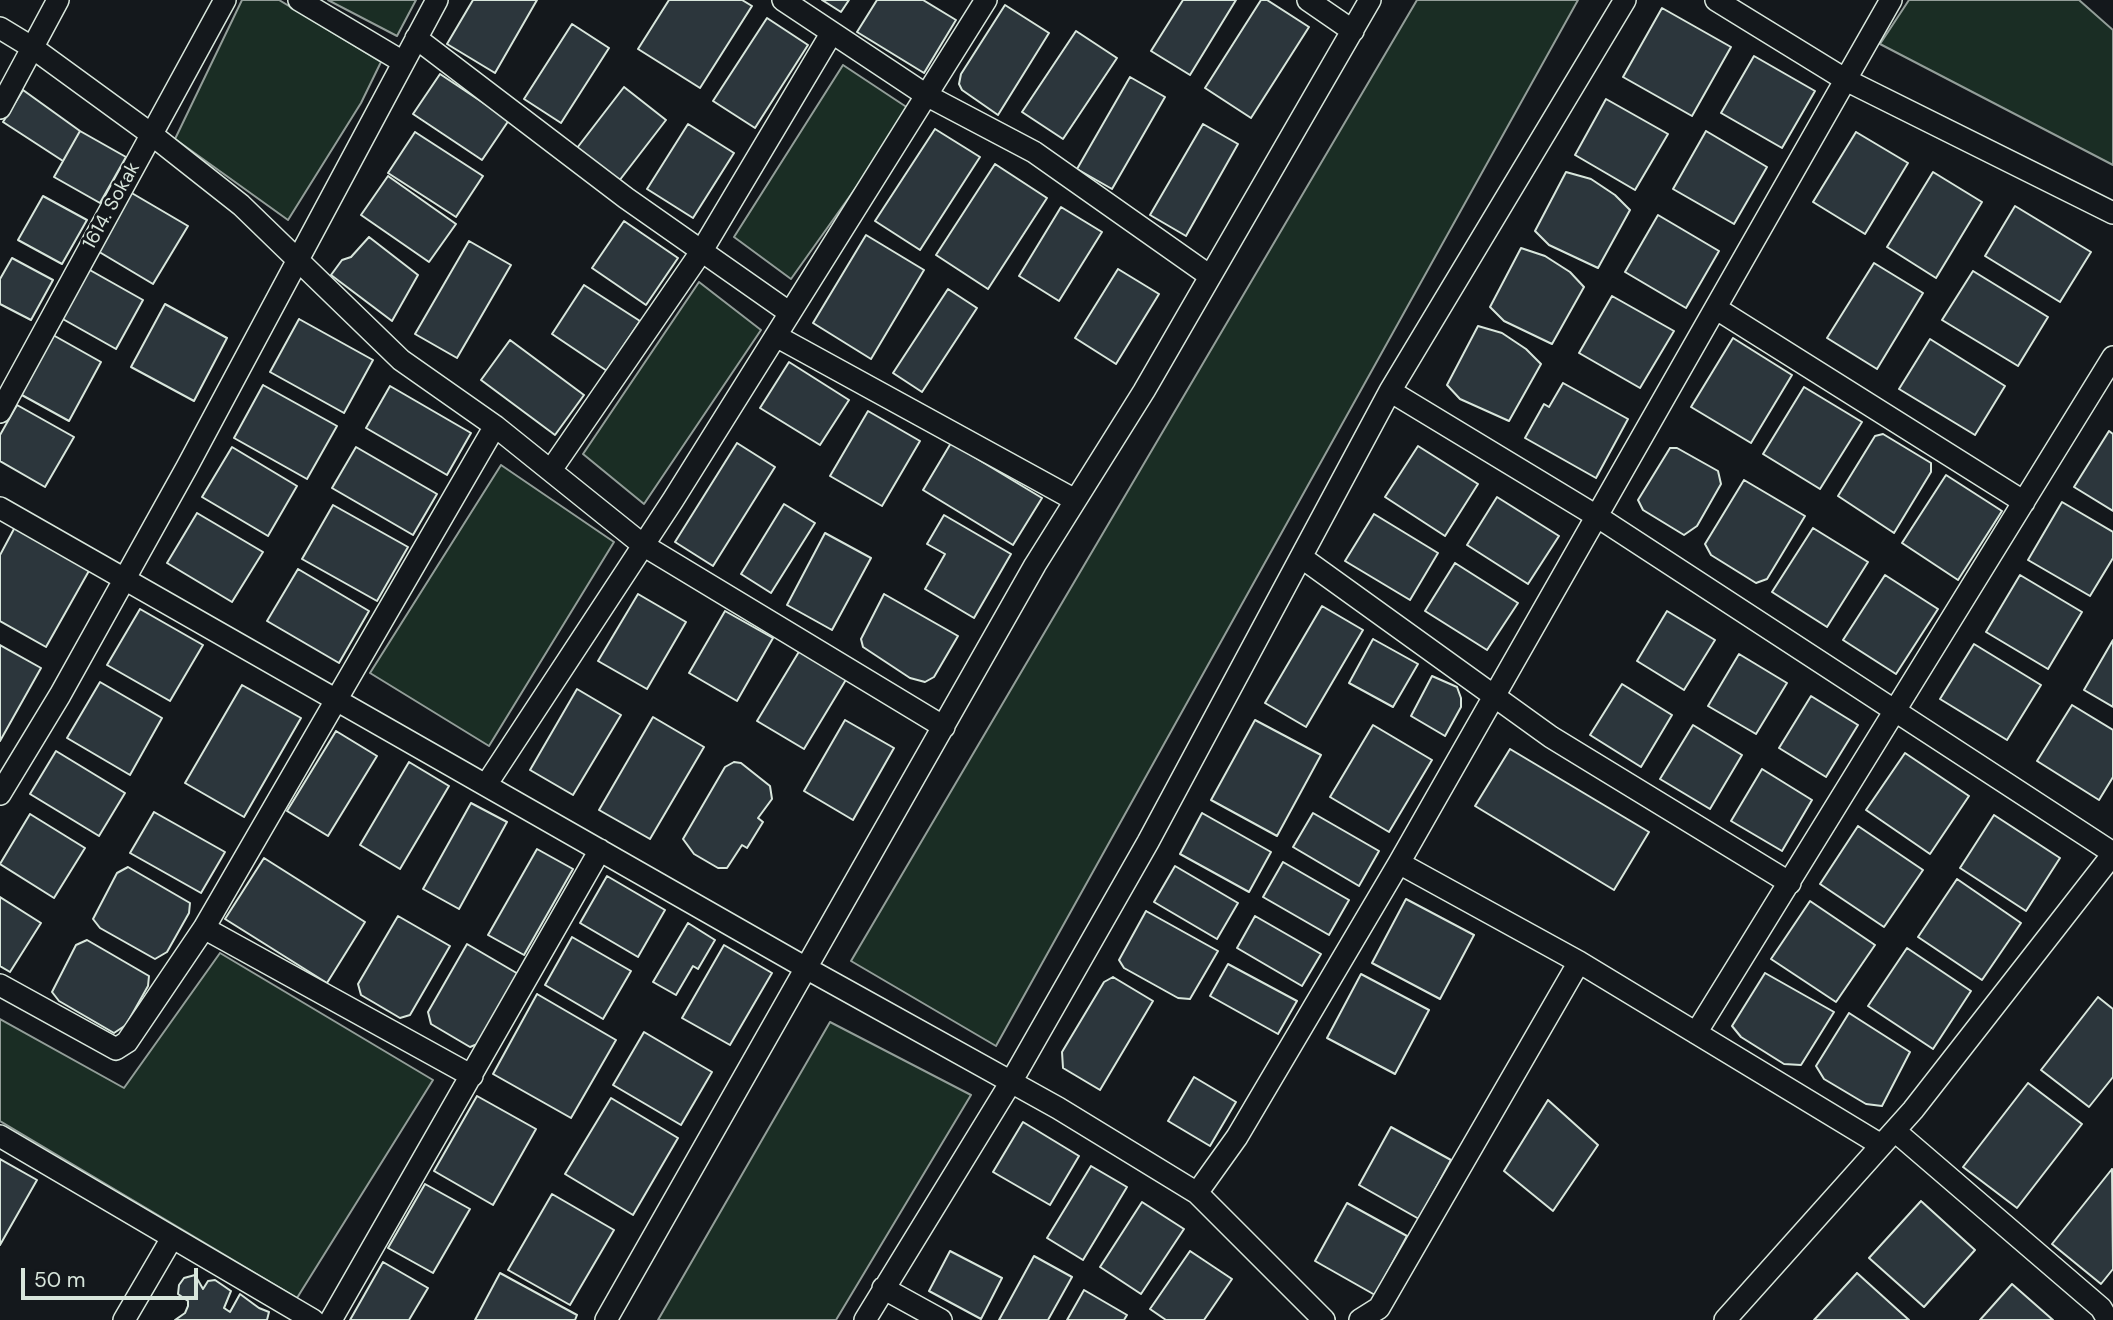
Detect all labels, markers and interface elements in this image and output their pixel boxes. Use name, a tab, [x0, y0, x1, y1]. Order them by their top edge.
street label: 1614. Sokak	[79, 159, 145, 253]
scale bar	[24, 1254, 201, 1298]
text: 50 m	[34, 1266, 85, 1294]

